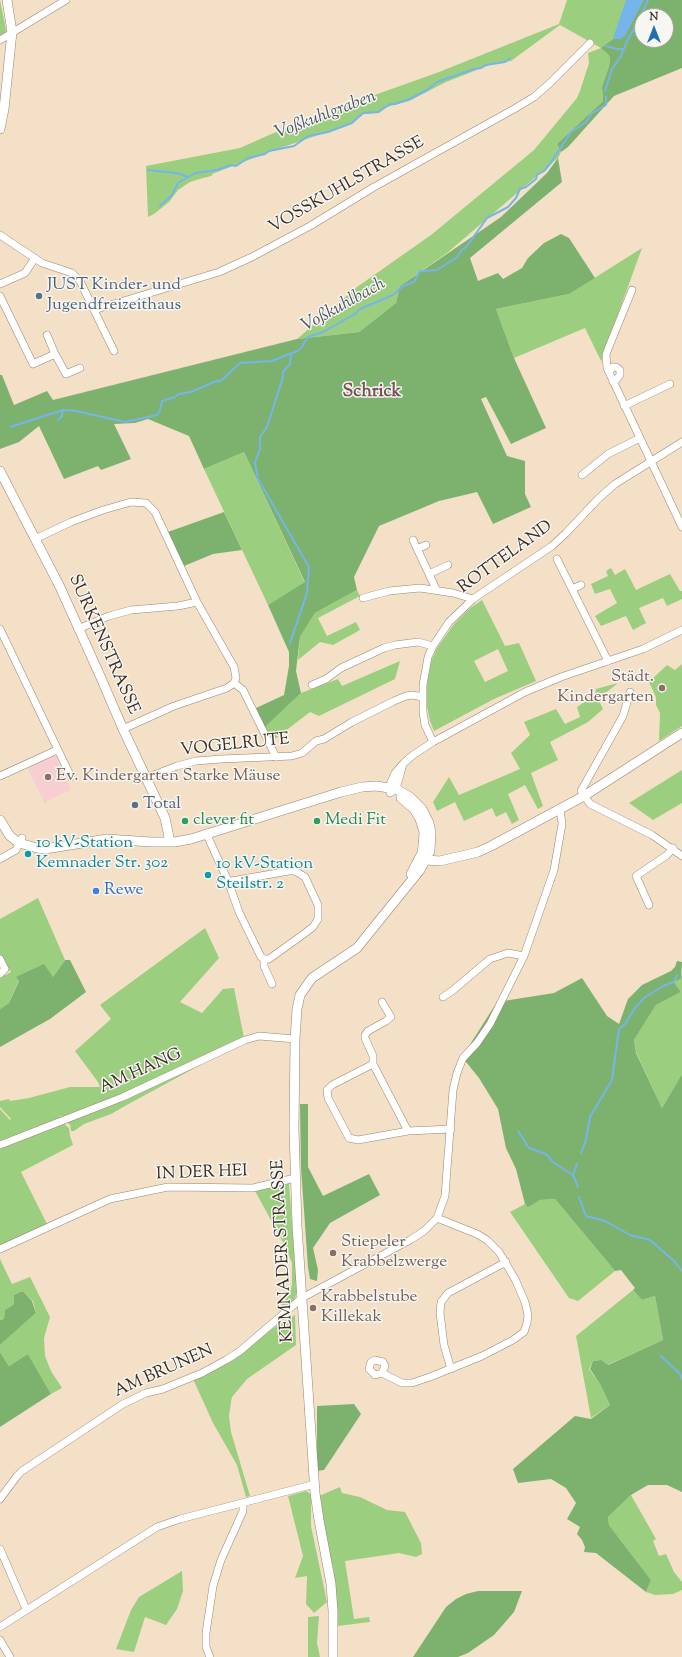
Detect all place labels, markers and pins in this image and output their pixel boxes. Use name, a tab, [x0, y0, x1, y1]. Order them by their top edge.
place label: JUST Kinder- und Jugendfreizeithaus	[47, 276, 181, 316]
marker: JUST Kinder- und Jugendfreizeithaus	[34, 291, 44, 301]
place label: Städt. Kindergarten	[557, 668, 654, 708]
marker: Städt. Kindergarten	[657, 683, 667, 693]
place label: Ev. Kindergarten Starke Mäuse	[56, 767, 281, 787]
marker: Ev. Kindergarten Starke Mäuse	[43, 772, 53, 782]
place label: Total	[143, 795, 181, 815]
marker: Total	[130, 800, 140, 810]
place label: clever fit	[193, 811, 254, 831]
place label: Medi Fit	[325, 811, 386, 831]
marker: clever fit	[180, 816, 190, 826]
marker: Medi Fit	[312, 816, 322, 826]
place label: 10 kV-Station Kemnader Str. 302	[36, 834, 168, 874]
marker: 10 kV-Station Kemnader Str. 302	[23, 849, 33, 859]
place label: 10 kV-Station Steilstr. 2	[216, 855, 313, 895]
marker: 10 kV-Station Steilstr. 2	[203, 870, 213, 880]
place label: Rewe	[104, 881, 144, 901]
marker: Rewe	[91, 886, 101, 896]
place label: Stiepeler Krabbelzwerge	[341, 1233, 447, 1273]
marker: Stiepeler Krabbelzwerge	[328, 1248, 338, 1258]
place label: Krabbelstube Killekak	[321, 1288, 417, 1328]
marker: Krabbelstube Killekak	[308, 1303, 318, 1313]

